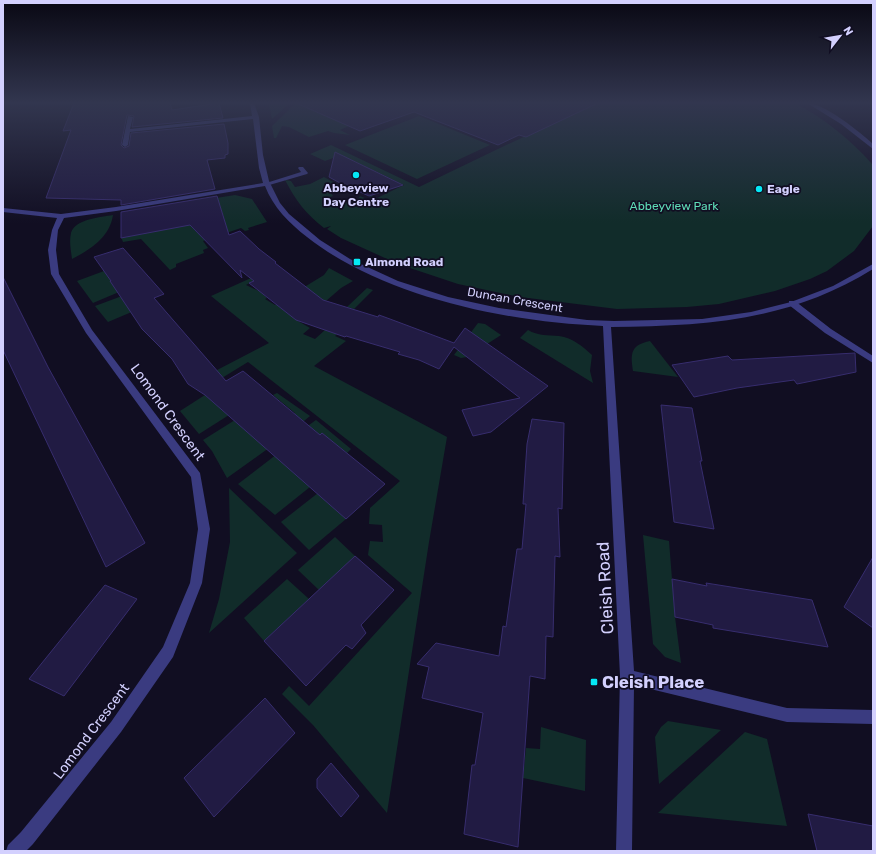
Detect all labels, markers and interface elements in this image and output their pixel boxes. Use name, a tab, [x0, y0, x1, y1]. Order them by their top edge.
north arrow	[820, 16, 860, 56]
text: N	[841, 24, 856, 38]
marker: Abbeyview Day Centre	[351, 170, 361, 180]
place label: Abbeyview Day Centre	[323, 181, 389, 209]
place label: Eagle	[767, 182, 800, 196]
marker: Eagle	[754, 184, 764, 194]
park label: Abbeyview Park	[630, 199, 719, 213]
place label: Almond Road	[365, 255, 443, 269]
marker: Almond Road	[352, 257, 362, 267]
street label: Duncan Crescent	[466, 285, 564, 315]
street label: Lomond Crescent	[127, 361, 209, 464]
street label: Cleish Road	[593, 541, 617, 635]
place label: Cleish Place	[602, 672, 704, 692]
marker: Cleish Place	[589, 677, 599, 687]
street label: Lomond Crescent	[50, 680, 133, 783]

